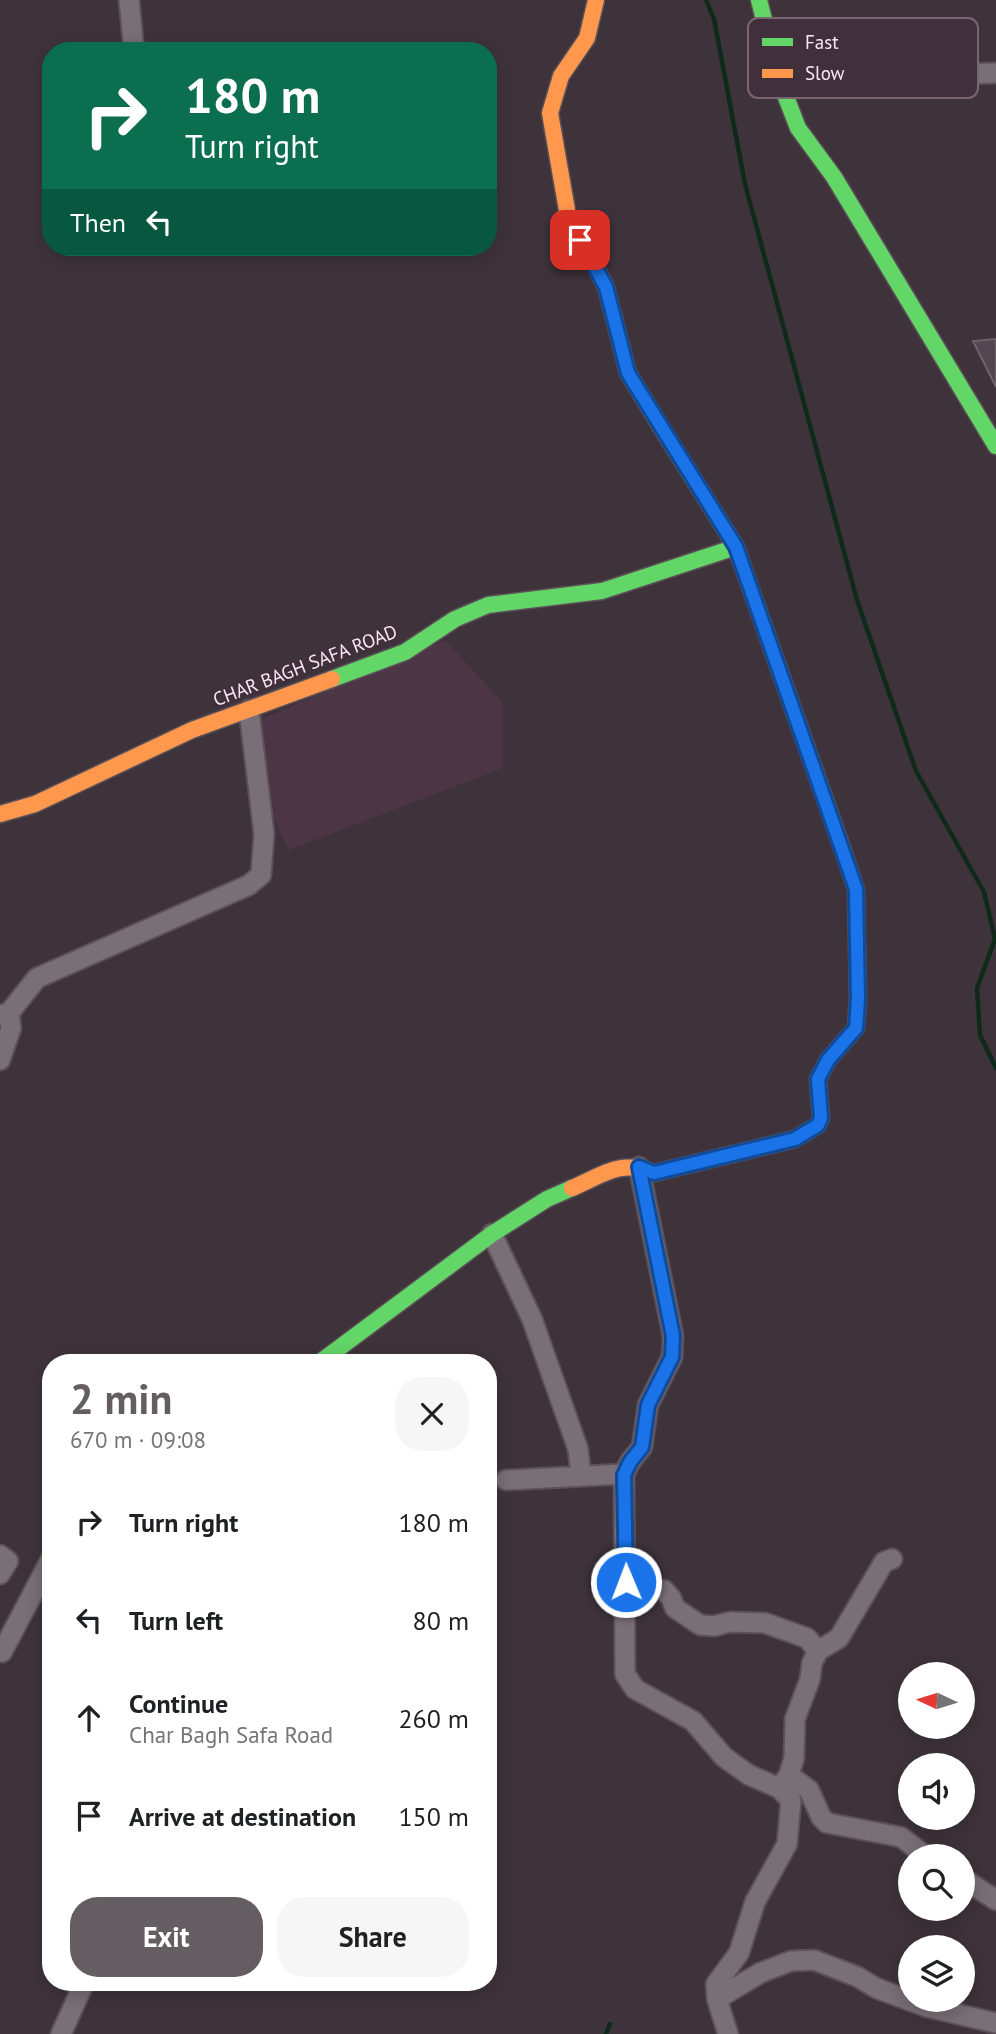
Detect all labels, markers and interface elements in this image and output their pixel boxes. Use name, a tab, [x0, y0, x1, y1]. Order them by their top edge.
legend	[748, 18, 978, 98]
text: Fast	[805, 30, 839, 54]
text: Slow	[805, 61, 845, 85]
text: 180 m	[185, 63, 320, 127]
icon: right	[70, 70, 161, 161]
text: Turn right	[185, 125, 319, 167]
icon: left	[140, 203, 178, 241]
text: Then	[70, 206, 126, 239]
pin	[550, 210, 610, 270]
icon: arrive	[561, 221, 599, 259]
street label: CHAR BAGH SAFA ROAD	[210, 619, 400, 711]
text: 2 min	[70, 1371, 172, 1426]
button: close	[395, 1377, 469, 1451]
text: 670 m · 09:08	[70, 1425, 206, 1454]
icon: right	[70, 1503, 108, 1541]
text: Turn right	[129, 1506, 238, 1539]
text: 180 m	[398, 1506, 469, 1539]
position arrow	[589, 1545, 663, 1619]
icon: left	[70, 1601, 108, 1639]
text: Turn left	[129, 1604, 223, 1637]
text: 80 m	[413, 1604, 469, 1637]
north arrow	[898, 1662, 975, 1740]
map controls	[898, 1662, 975, 2012]
text: Continue	[129, 1687, 228, 1720]
icon: ahead	[70, 1699, 108, 1737]
text: 260 m	[398, 1702, 469, 1735]
text: Char Bagh Safa Road	[129, 1720, 333, 1749]
button: sound	[898, 1753, 975, 1830]
icon: arrive	[70, 1797, 108, 1835]
text: Arrive at destination	[129, 1800, 356, 1833]
text: 150 m	[398, 1800, 469, 1833]
button: search	[898, 1844, 975, 1921]
button: Exit	[70, 1897, 263, 1977]
button: Share	[277, 1897, 469, 1977]
button: layers	[898, 1935, 975, 2012]

